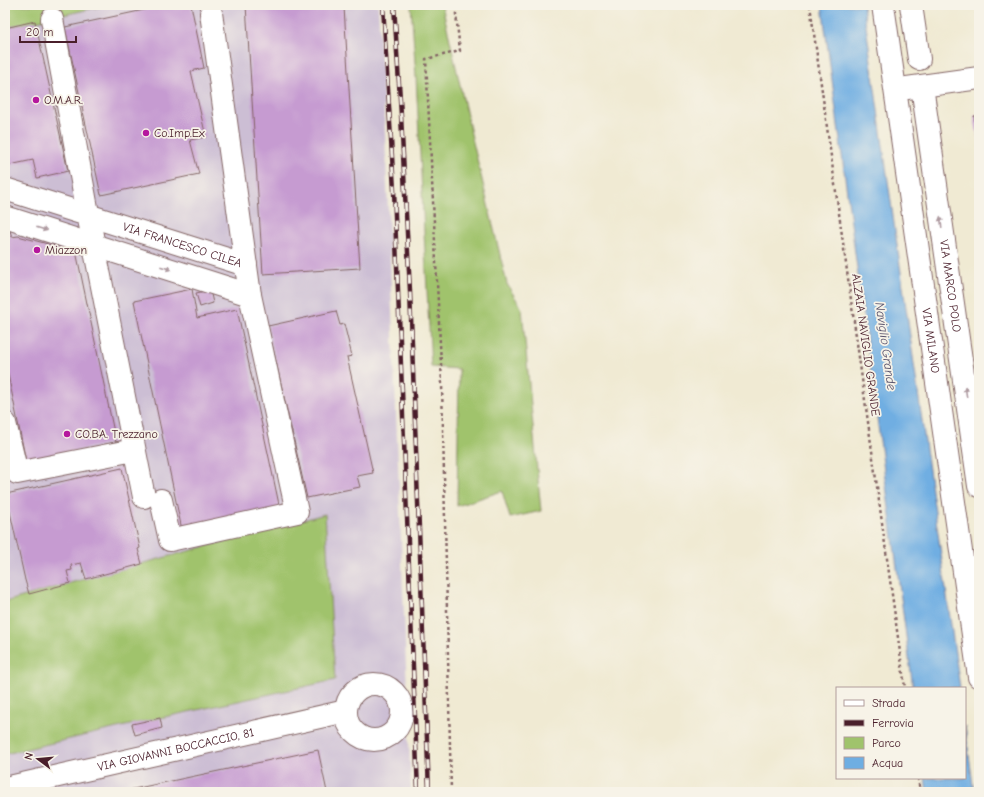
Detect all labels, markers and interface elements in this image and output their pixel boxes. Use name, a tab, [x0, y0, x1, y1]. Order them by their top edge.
scale bar	[20, 18, 76, 44]
text: 20 m	[26, 25, 54, 39]
place label: O.M.A.R.	[44, 93, 83, 107]
marker: O.M.A.R.	[31, 95, 41, 105]
place label: Co.Imp.Ex	[154, 126, 205, 140]
marker: Co.Imp.Ex	[141, 128, 151, 138]
one-way arrow	[938, 216, 944, 228]
street label: VIA FRANCESCO CILEA	[121, 220, 244, 270]
one-way arrow	[36, 226, 48, 232]
street label: VIA MARCO POLO	[937, 239, 964, 333]
place label: Miazzon	[45, 243, 87, 257]
marker: Miazzon	[32, 245, 42, 255]
one-way arrow	[160, 266, 172, 272]
street label: ALZAIA NAVIGLIO GRANDE	[849, 273, 883, 417]
water label: Naviglio Grande	[872, 301, 900, 391]
street label: VIA MILANO	[919, 307, 943, 374]
one-way arrow	[963, 386, 969, 398]
place label: CO.BA. Trezzano	[75, 427, 158, 441]
marker: CO.BA. Trezzano	[62, 429, 72, 439]
legend	[836, 687, 966, 779]
text: Strada	[872, 696, 905, 710]
text: Ferrovia	[872, 716, 914, 730]
street label: VIA GIOVANNI BOCCACCIO, 81	[96, 725, 256, 774]
text: Parco	[872, 736, 901, 750]
north arrow	[18, 739, 58, 779]
text: N	[22, 751, 36, 762]
text: Acqua	[872, 756, 903, 770]

